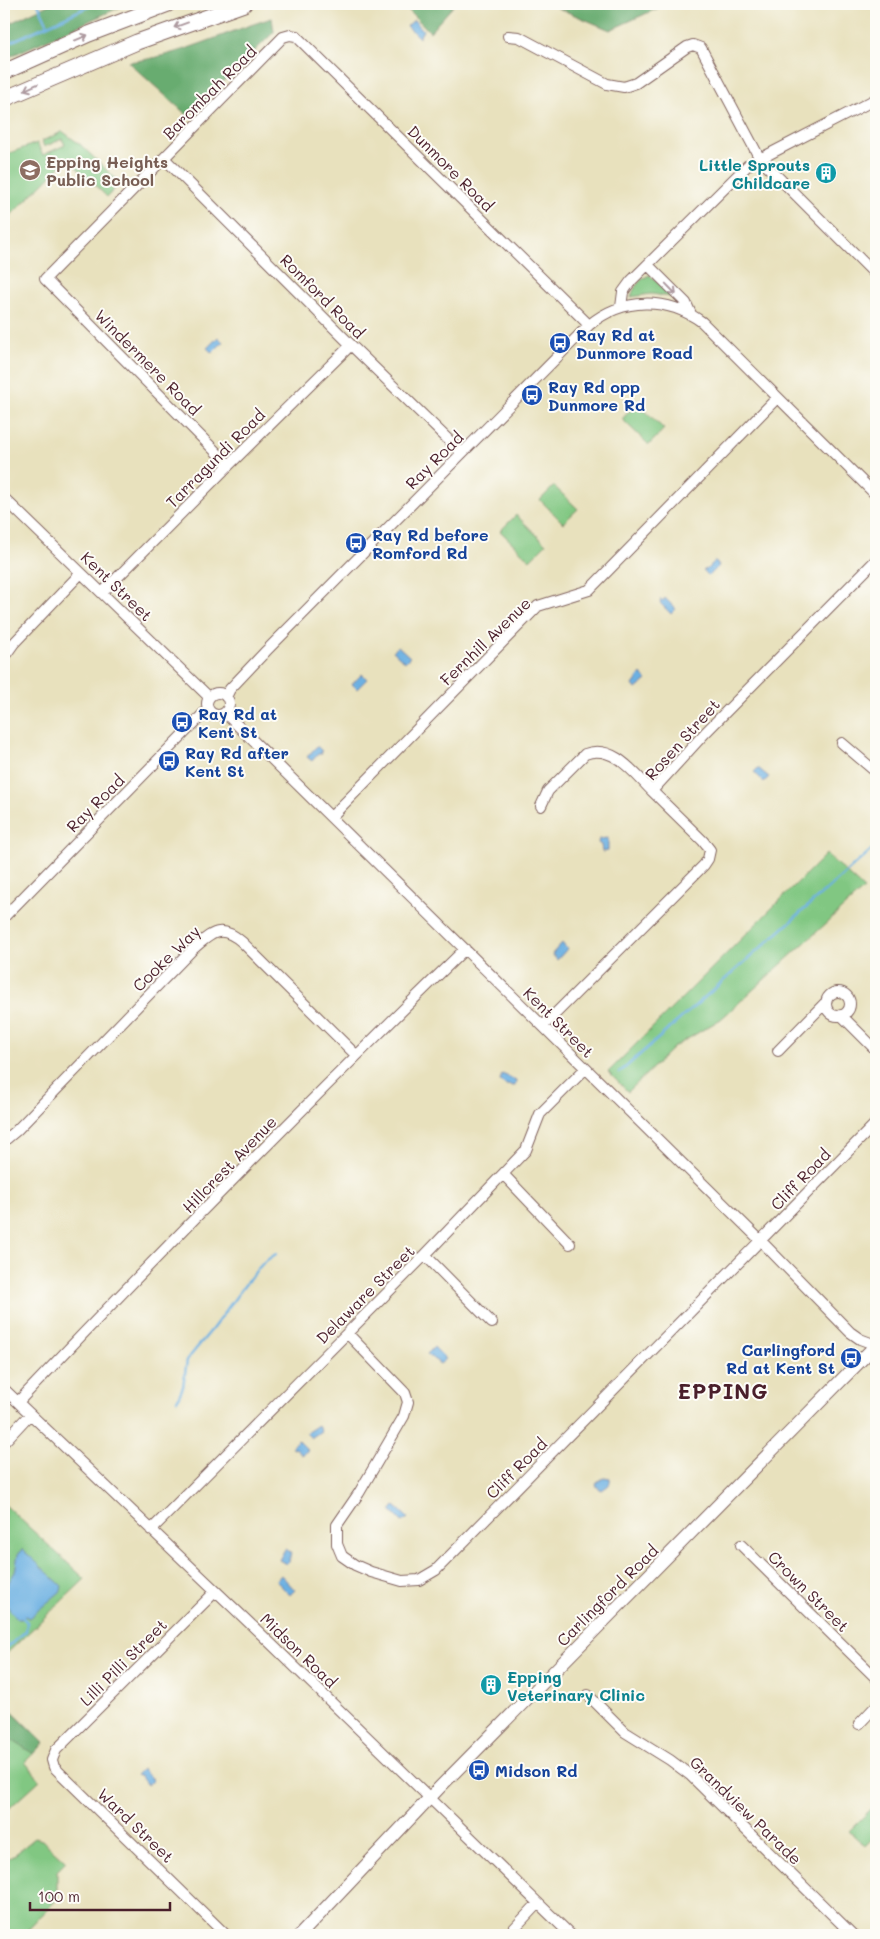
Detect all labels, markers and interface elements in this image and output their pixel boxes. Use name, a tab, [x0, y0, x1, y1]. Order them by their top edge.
one-way arrow	[174, 21, 190, 30]
one-way arrow	[72, 33, 88, 42]
street label: Barombah Road	[158, 41, 260, 143]
one-way arrow	[24, 82, 39, 92]
street label: Dunmore Road	[403, 120, 499, 216]
place label: Epping Heights Public School	[46, 151, 168, 190]
place label: Little Sprouts Childcare	[699, 154, 810, 193]
school or university icon: Epping Heights Public School	[18, 158, 42, 182]
building icon: Little Sprouts Childcare	[814, 161, 838, 185]
street label: Romford Road	[276, 249, 370, 343]
one-way arrow	[665, 282, 677, 295]
street label: Windermere Road	[91, 305, 205, 419]
place label: Ray Rd at Dunmore Road	[576, 324, 693, 363]
bus stop icon: Ray Rd at Dunmore Road	[548, 331, 572, 355]
place label: Ray Rd opp Dunmore Rd	[548, 376, 645, 415]
bus stop icon: Ray Rd opp Dunmore Rd	[520, 383, 544, 407]
street label: Tarragundi Road	[161, 404, 269, 512]
street label: Ray Road	[401, 427, 467, 493]
place label: Ray Rd before Romford Rd	[372, 524, 488, 563]
bus stop icon: Ray Rd before Romford Rd	[344, 531, 368, 555]
street label: Kent Street	[77, 547, 157, 625]
street label: Fernhill Avenue	[435, 592, 535, 690]
street label: Rosen Street	[640, 694, 724, 784]
place label: Ray Rd at Kent St	[198, 703, 277, 742]
bus stop icon: Ray Rd at Kent St	[170, 710, 194, 734]
place label: Ray Rd after Kent St	[185, 742, 289, 781]
bus stop icon: Ray Rd after Kent St	[157, 749, 181, 773]
street label: Ray Road	[62, 770, 128, 836]
street label: Cooke Way	[128, 920, 204, 996]
street label: Kent Street	[519, 982, 599, 1062]
street label: Hillcrest Avenue	[177, 1111, 281, 1217]
street label: Cliff Road	[765, 1144, 835, 1214]
street label: Delaware Street	[311, 1240, 419, 1348]
place label: Carlingford Rd at Kent St	[726, 1339, 835, 1378]
bus stop icon: Carlingford Rd at Kent St	[839, 1346, 863, 1370]
district label: EPPING	[678, 1377, 768, 1404]
street label: Cliff Road	[481, 1433, 551, 1503]
street label: Carlingford Road	[552, 1540, 662, 1650]
street label: Crown Street	[764, 1546, 854, 1636]
street label: Midson Road	[256, 1608, 342, 1692]
street label: Lilli Pilli Street	[75, 1614, 171, 1710]
place label: Epping Veterinary Clinic	[507, 1666, 645, 1705]
building icon: Epping Veterinary Clinic	[479, 1673, 503, 1697]
street label: Grandview Parade	[686, 1751, 806, 1869]
bus stop icon: Midson Rd	[467, 1758, 491, 1782]
place label: Midson Rd	[495, 1760, 577, 1781]
street label: Ward Street	[93, 1783, 179, 1867]
scale bar	[30, 1879, 170, 1911]
text: 100 m	[38, 1886, 80, 1906]

